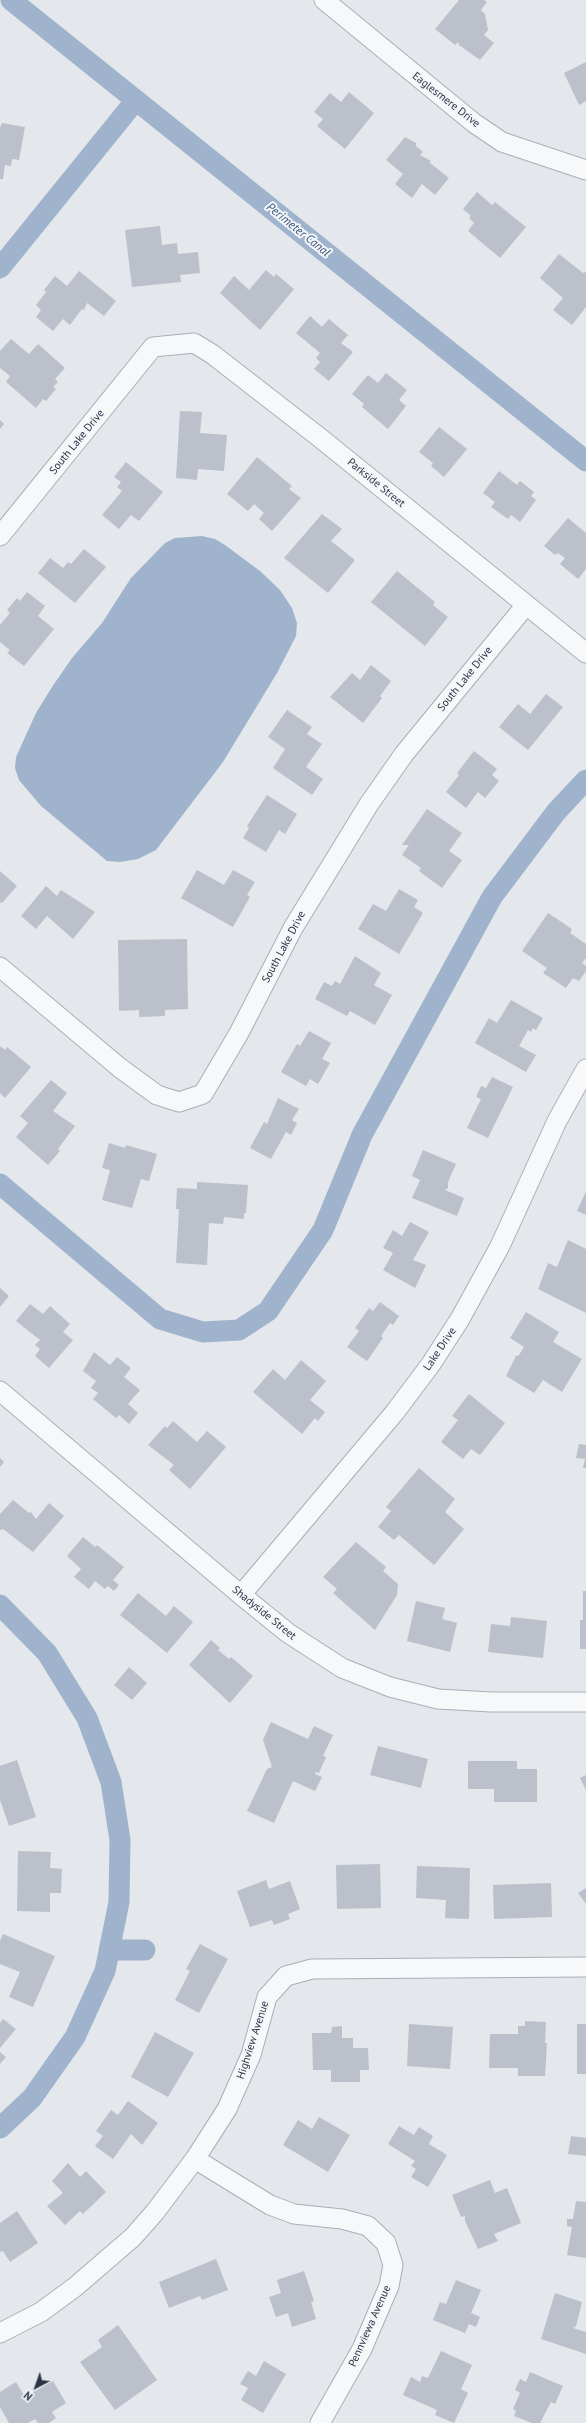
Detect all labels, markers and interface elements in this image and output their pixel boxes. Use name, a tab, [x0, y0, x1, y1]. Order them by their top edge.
street label: Eaglesmere Drive	[410, 70, 482, 130]
water label: Perimeter Canal	[263, 200, 333, 260]
street label: South Lake Drive	[47, 407, 107, 477]
street label: Parkside Street	[345, 456, 407, 510]
street label: South Lake Drive	[435, 644, 495, 714]
street label: South Lake Drive	[259, 909, 309, 985]
street label: Lake Drive	[421, 1325, 459, 1373]
street label: Shadyside Street	[229, 1583, 299, 1643]
street label: Highview Avenue	[234, 1999, 272, 2081]
street label: Pennviewa Avenue	[346, 2283, 394, 2369]
north arrow	[16, 2367, 56, 2407]
text: N	[21, 2388, 35, 2404]

